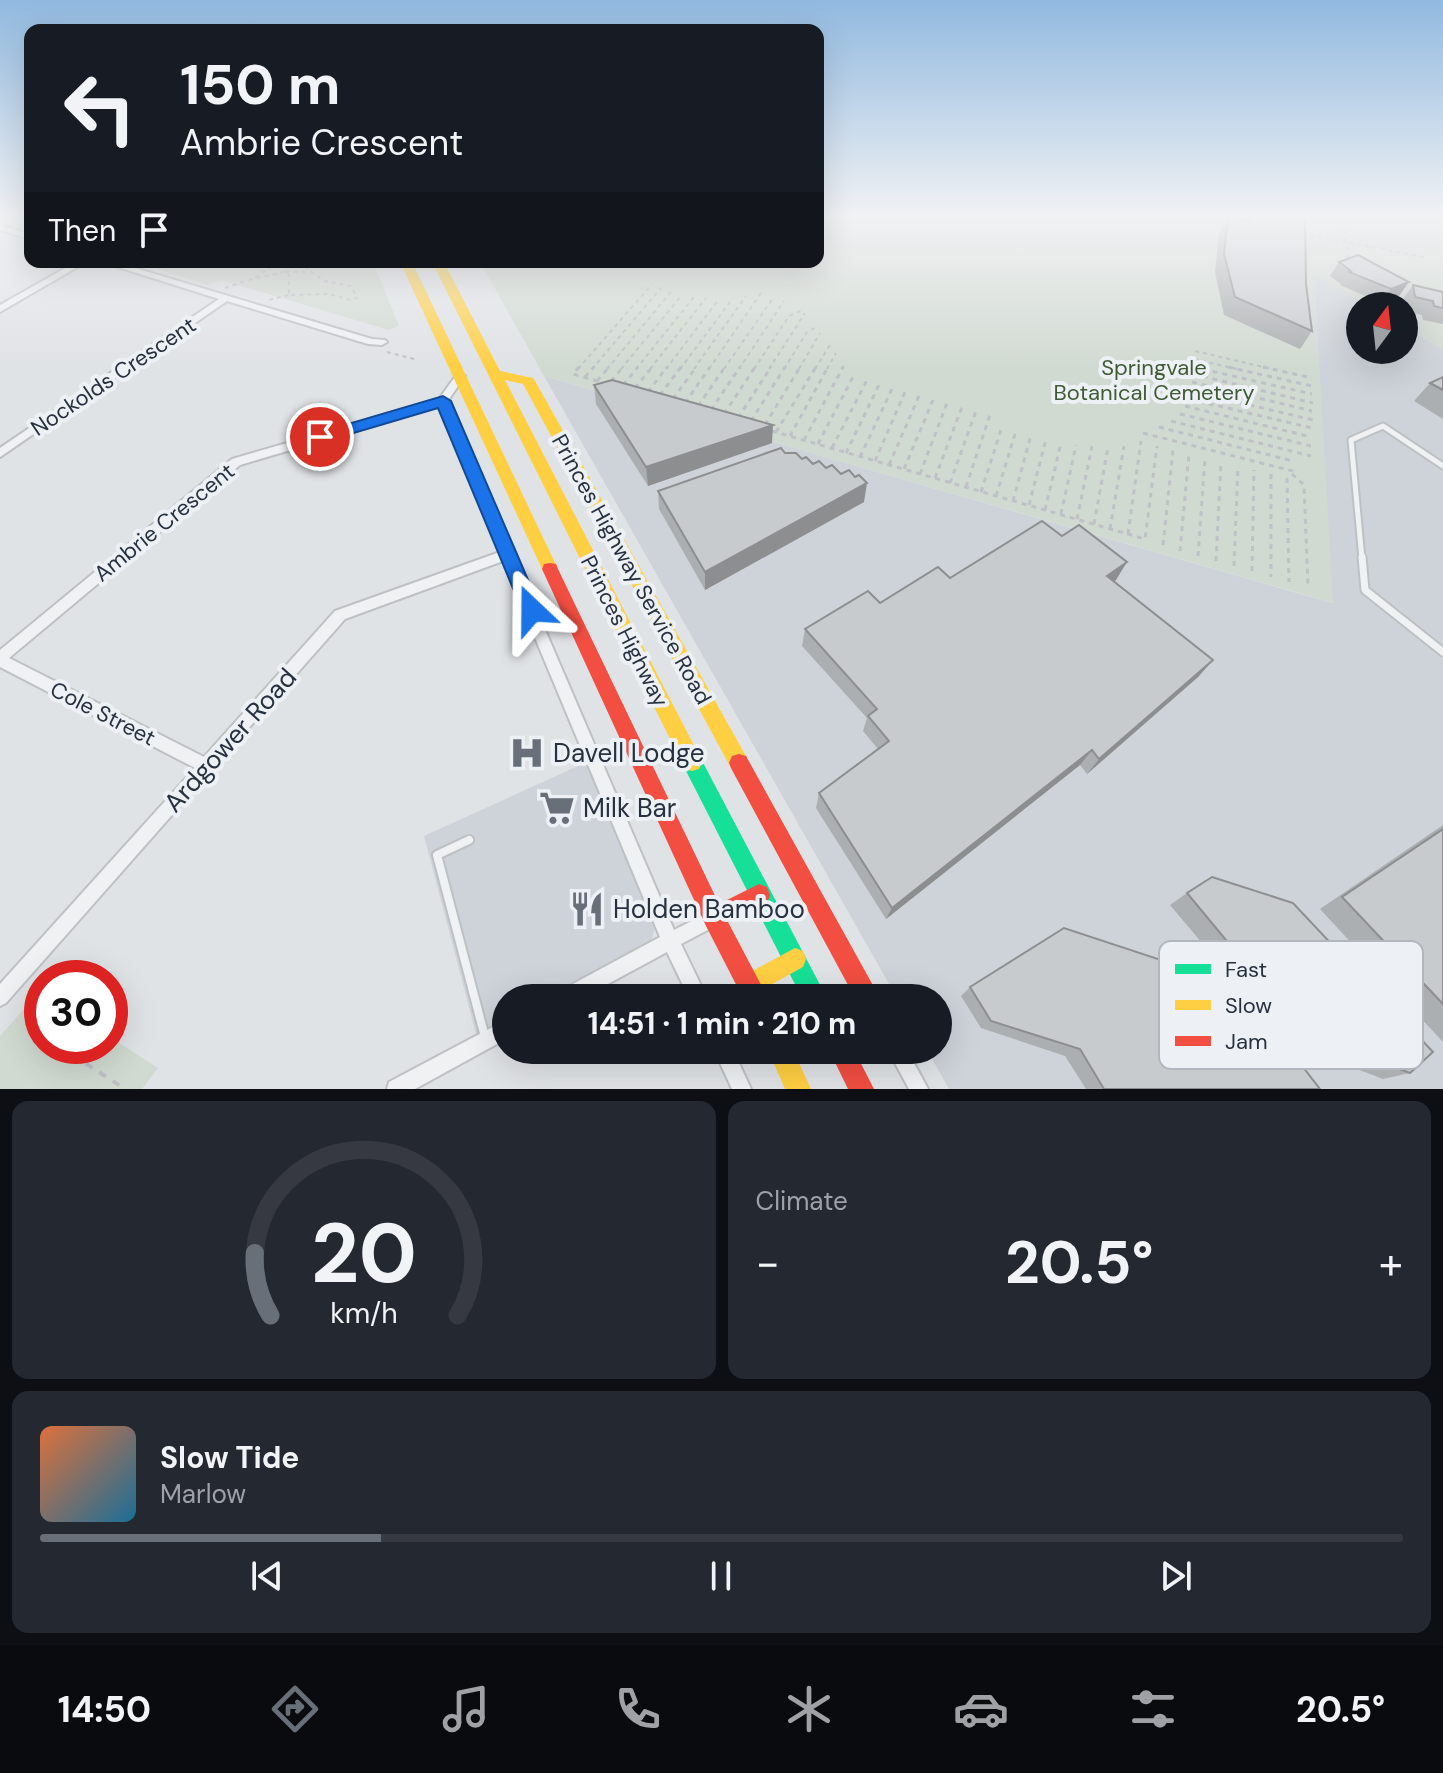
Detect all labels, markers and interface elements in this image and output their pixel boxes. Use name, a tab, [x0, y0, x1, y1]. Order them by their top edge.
text: 150 m	[180, 48, 341, 121]
icon: left	[48, 56, 152, 160]
text: Ambrie Crescent	[180, 119, 463, 166]
icon: arrive	[132, 208, 176, 252]
text: Then	[48, 211, 116, 250]
north arrow	[1346, 292, 1418, 364]
map controls	[1346, 292, 1418, 364]
street label: Nockolds Crescent	[25, 310, 201, 442]
park label: Springvale Botanical Cemetery	[1054, 353, 1254, 407]
pin	[286, 403, 354, 471]
icon: arrive	[298, 415, 342, 459]
street label: Princes Highway Service Road	[547, 429, 717, 709]
street label: Ambrie Crescent	[88, 457, 241, 588]
street label: Princes Highway	[576, 551, 674, 711]
position arrow	[490, 568, 574, 652]
street label: Ardgower Road	[156, 661, 304, 819]
street label: Cole Street	[45, 675, 160, 752]
hospital icon: Davell Lodge	[508, 734, 546, 772]
place label: Davell Lodge	[553, 736, 705, 770]
supermarket icon: Milk Bar	[538, 789, 576, 827]
place label: Milk Bar	[583, 791, 676, 825]
restaurant icon: Holden Bamboo	[568, 890, 606, 928]
place label: Holden Bamboo	[613, 892, 805, 926]
legend	[1159, 941, 1423, 1069]
text: Fast	[1225, 955, 1267, 984]
speed limit sign: 30	[24, 960, 128, 1064]
text: Slow	[1225, 991, 1272, 1020]
text: 14:51 · 1 min · 210 m	[588, 1004, 856, 1043]
text: Jam	[1225, 1027, 1268, 1056]
text: Climate	[756, 1184, 848, 1218]
text: 20	[311, 1199, 417, 1308]
text: 20.5°	[1005, 1223, 1153, 1302]
text: −	[756, 1234, 780, 1292]
text: +	[1379, 1234, 1403, 1292]
text: km/h	[330, 1295, 398, 1332]
text: Slow Tide	[160, 1438, 299, 1477]
text: Marlow	[160, 1477, 246, 1511]
icon: previous	[245, 1554, 289, 1598]
icon: pause	[699, 1554, 743, 1598]
icon: next	[1154, 1554, 1198, 1598]
icon: directions	[267, 1681, 323, 1737]
icon: music	[438, 1681, 494, 1737]
icon: phone	[610, 1681, 666, 1737]
icon: climate	[781, 1681, 837, 1737]
icon: car	[953, 1681, 1009, 1737]
icon: filters	[1125, 1681, 1181, 1737]
text: 14:50	[58, 1686, 151, 1733]
text: 20.5°	[1296, 1686, 1385, 1733]

